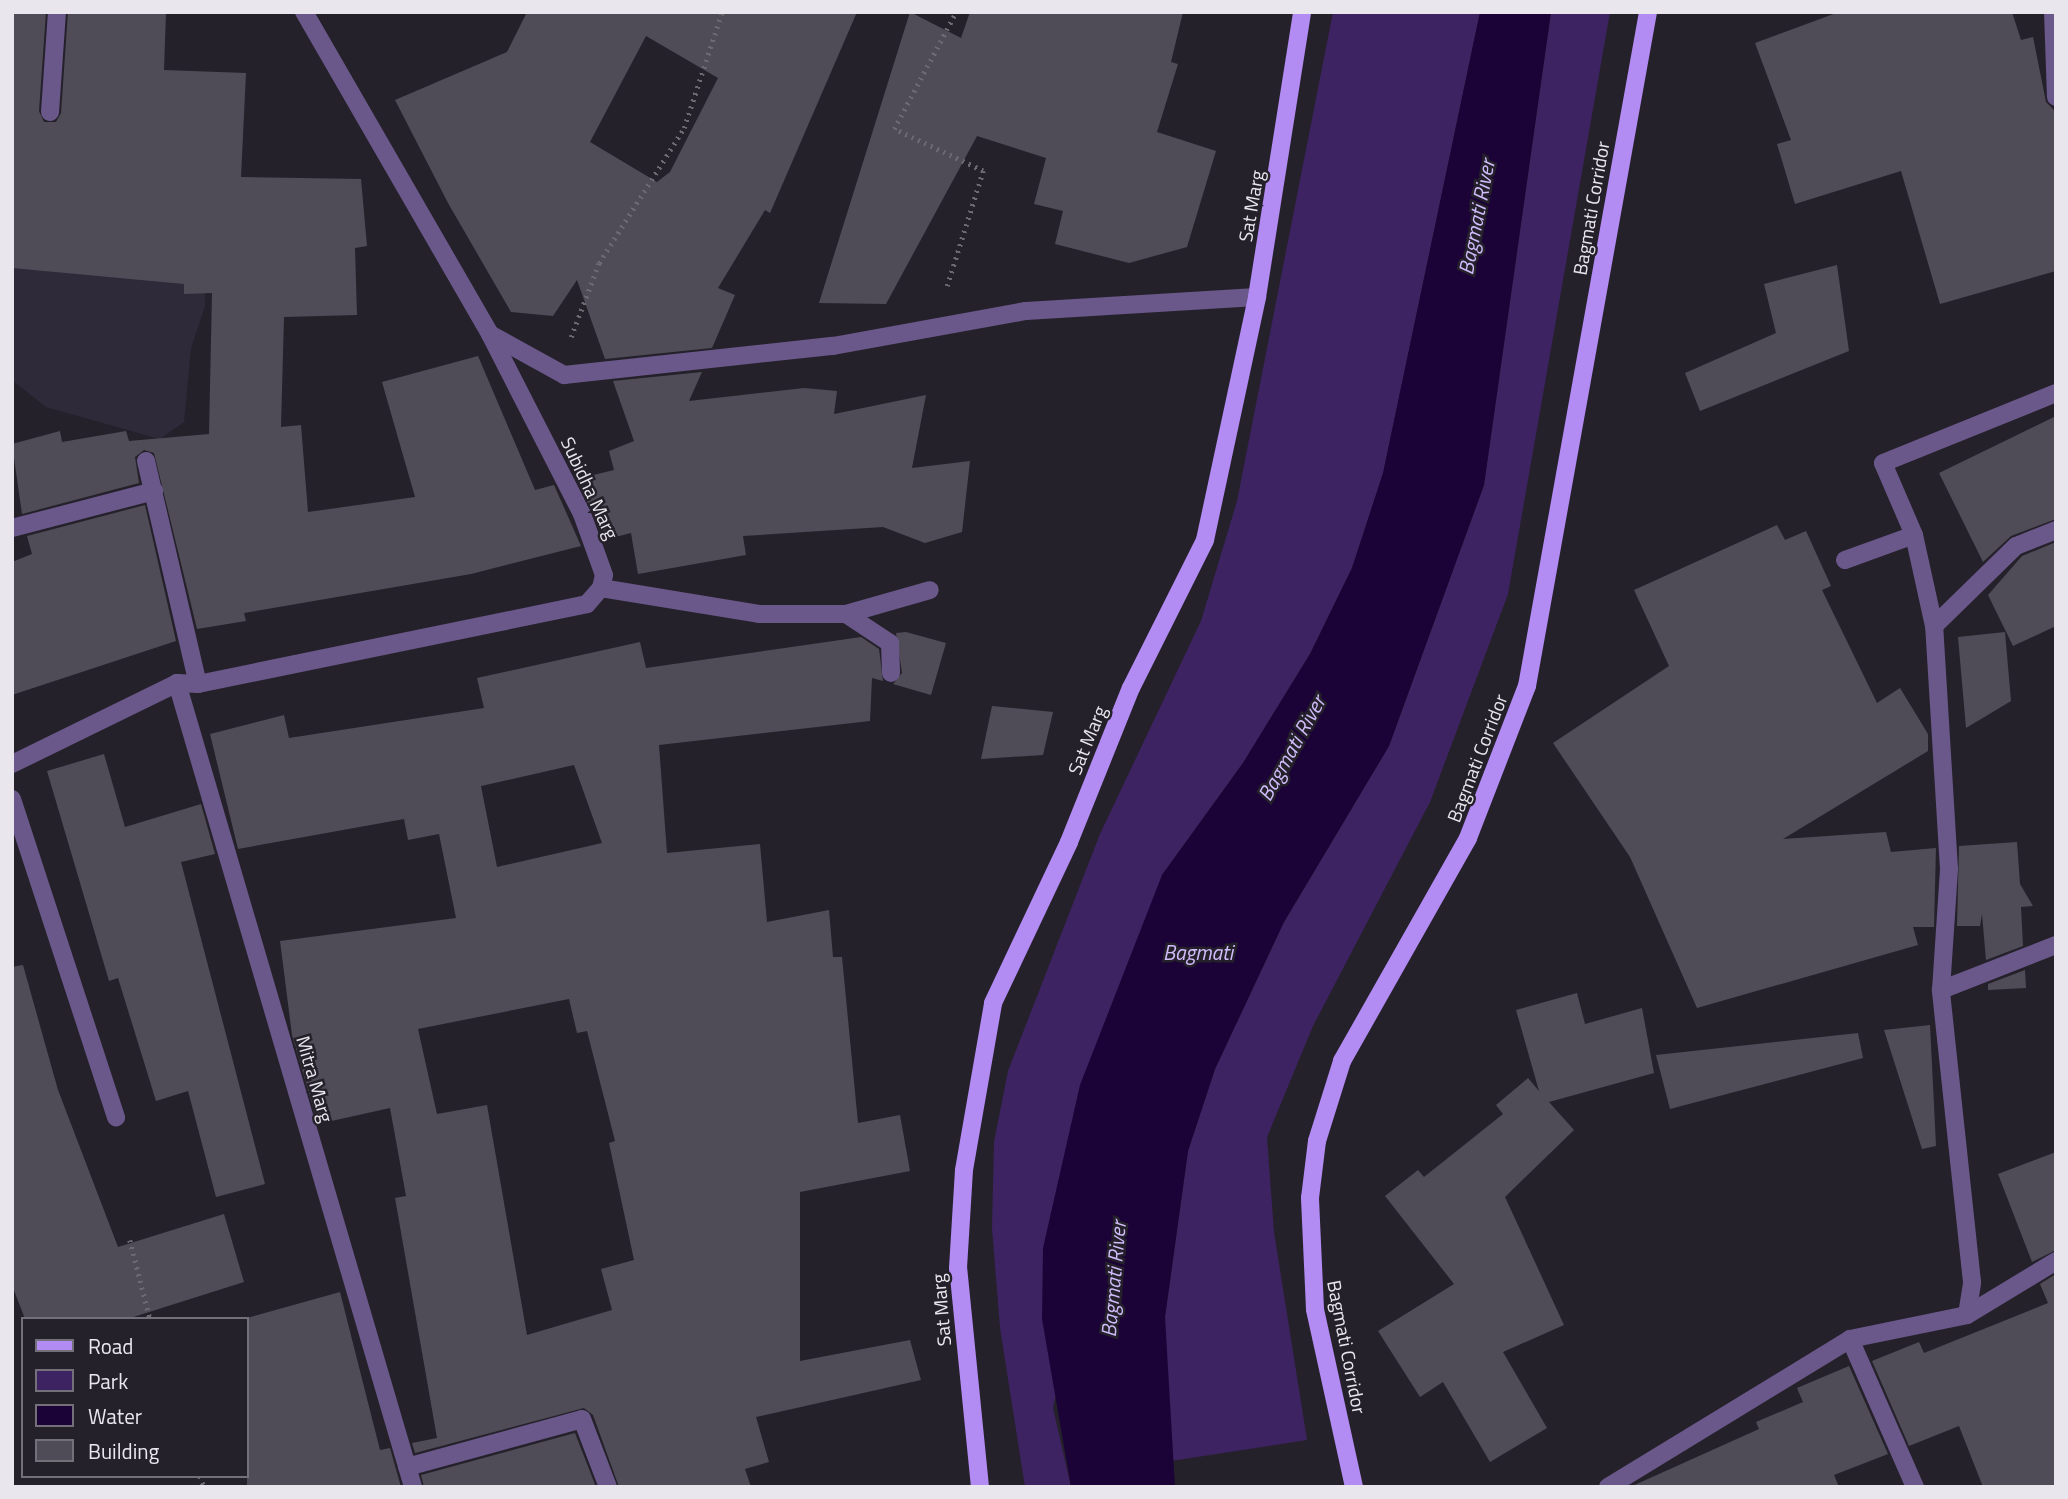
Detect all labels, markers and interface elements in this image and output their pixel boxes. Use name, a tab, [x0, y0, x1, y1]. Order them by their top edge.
street label: Bagmati Corridor	[1568, 139, 1614, 277]
water label: Bagmati River	[1453, 157, 1499, 277]
street label: Sat Marg	[1233, 168, 1269, 244]
street label: Subidha Marg	[556, 433, 624, 543]
water label: Bagmati River	[1252, 691, 1330, 805]
street label: Bagmati Corridor	[1442, 691, 1512, 825]
street label: Sat Marg	[1063, 702, 1111, 778]
water label: Bagmati	[1163, 939, 1233, 965]
street label: Mitra Marg	[292, 1033, 338, 1125]
water label: Bagmati River	[1095, 1220, 1131, 1338]
street label: Sat Marg	[926, 1273, 956, 1347]
street label: Bagmati Corridor	[1323, 1278, 1371, 1416]
legend	[21, 1317, 248, 1478]
text: Road	[88, 1330, 133, 1362]
text: Park	[88, 1365, 128, 1397]
text: Water	[88, 1400, 142, 1432]
text: Building	[88, 1435, 159, 1467]

